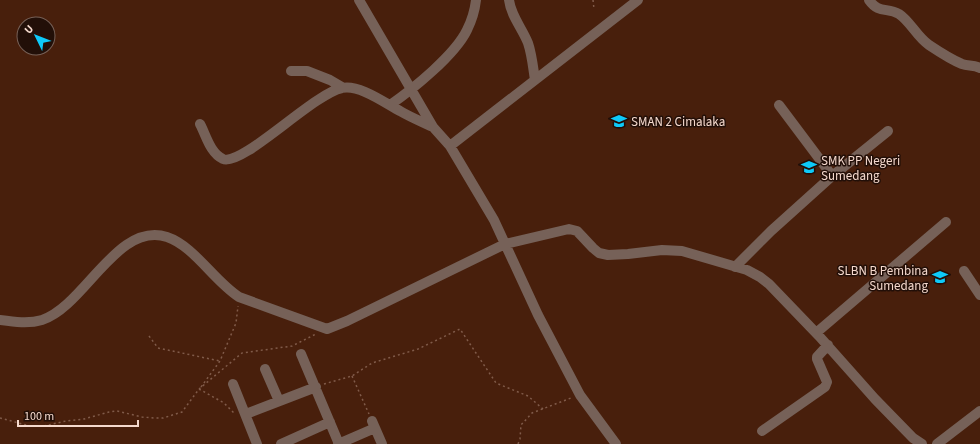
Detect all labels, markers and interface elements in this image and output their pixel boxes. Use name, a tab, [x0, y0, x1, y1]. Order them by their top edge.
north arrow	[16, 16, 56, 56]
text: U	[21, 22, 37, 37]
school or university icon: SMAN 2 Cimalaka	[610, 112, 628, 130]
place label: SMAN 2 Cimalaka	[631, 113, 725, 131]
place label: SMK PP Negeri Sumedang	[821, 152, 900, 185]
school or university icon: SMK PP Negeri Sumedang	[800, 158, 818, 176]
place label: SLBN B Pembina Sumedang	[838, 262, 928, 295]
school or university icon: SLBN B Pembina Sumedang	[931, 268, 949, 286]
scale bar	[18, 402, 138, 428]
text: 100 m	[24, 408, 54, 425]

